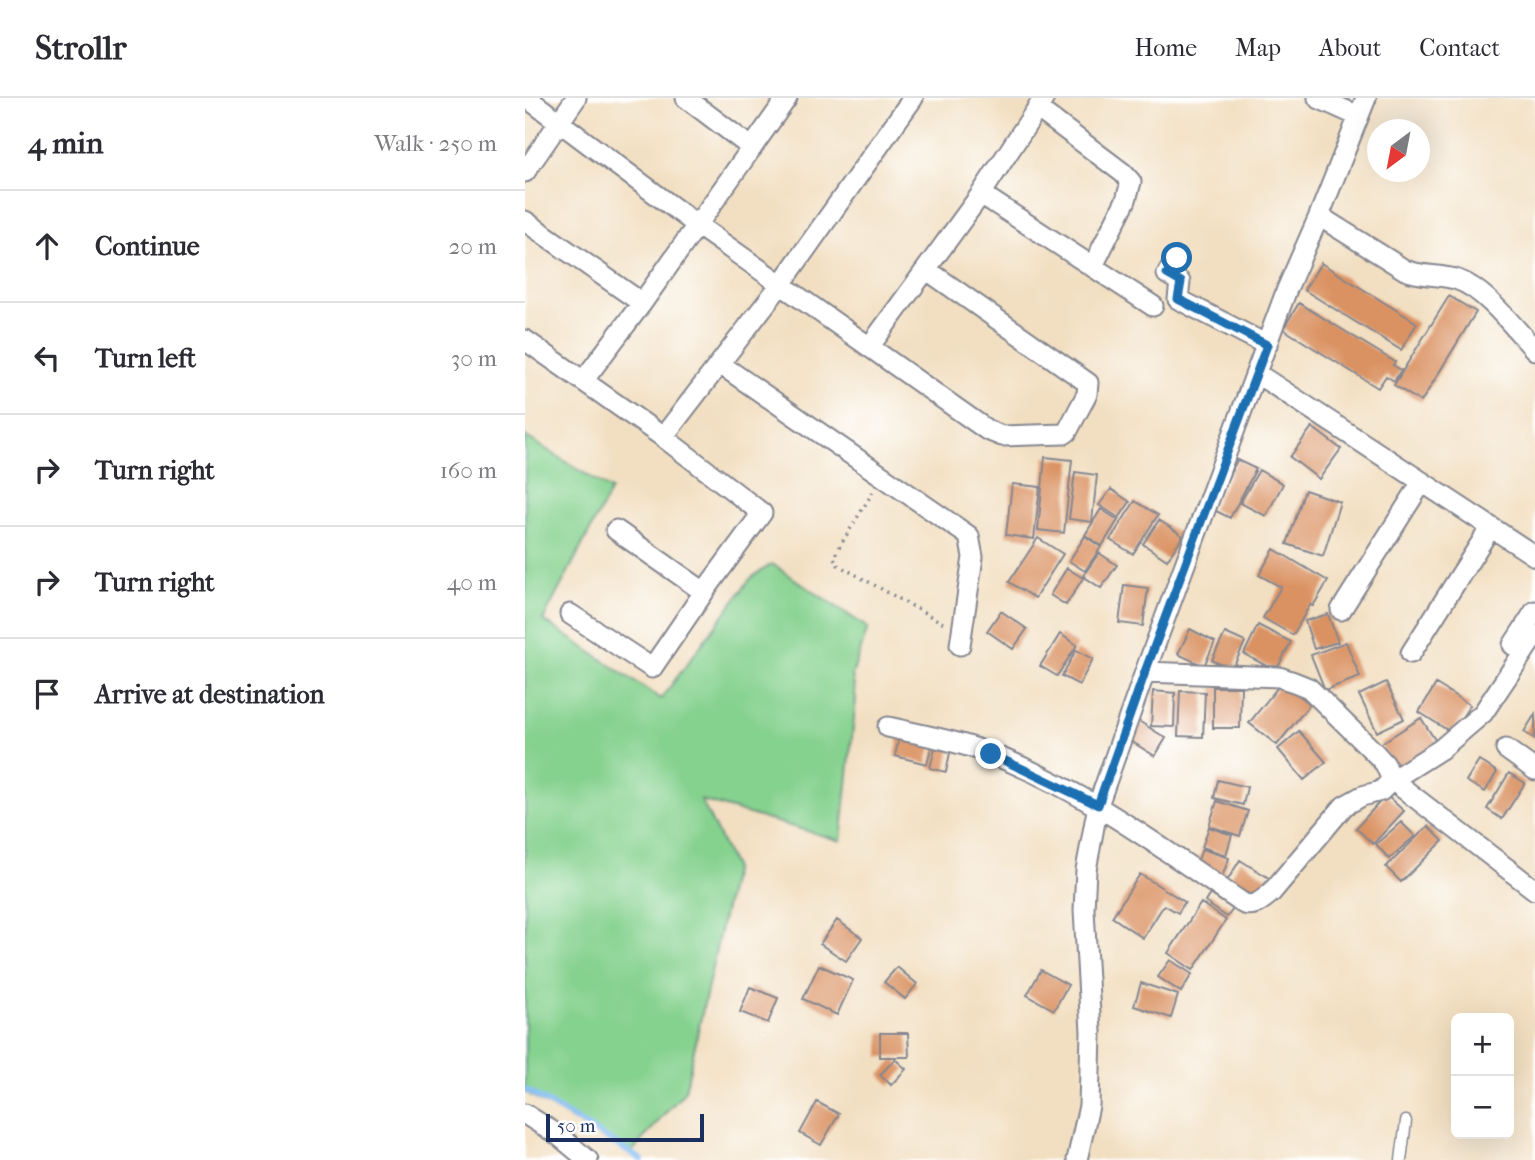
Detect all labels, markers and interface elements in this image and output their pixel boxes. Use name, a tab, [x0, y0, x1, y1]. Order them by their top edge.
text: Strollr	[35, 29, 126, 68]
text: Home	[1135, 34, 1197, 62]
text: Map	[1235, 34, 1281, 62]
text: About	[1319, 34, 1381, 62]
text: Contact	[1419, 34, 1500, 62]
north arrow	[1367, 119, 1430, 182]
text: 4 min	[28, 126, 103, 161]
text: Walk · 250 m	[374, 130, 497, 157]
icon: ahead	[28, 227, 66, 265]
text: Continue	[95, 231, 200, 262]
text: 20 m	[448, 233, 497, 260]
route start	[1161, 242, 1192, 273]
icon: left	[28, 339, 66, 377]
text: Turn left	[95, 343, 196, 374]
text: 30 m	[451, 345, 497, 372]
icon: right	[28, 451, 66, 489]
text: Turn right	[95, 455, 215, 486]
text: 160 m	[440, 457, 497, 484]
icon: right	[28, 563, 66, 601]
text: Turn right	[95, 567, 215, 598]
text: 40 m	[447, 569, 497, 596]
icon: arrive	[28, 675, 66, 713]
text: Arrive at destination	[95, 679, 325, 710]
route end	[975, 738, 1006, 769]
map controls	[1451, 1013, 1514, 1139]
button: +	[1451, 1013, 1514, 1076]
button: −	[1451, 1076, 1514, 1139]
scale bar	[546, 1111, 703, 1143]
text: 50 m	[557, 1115, 596, 1137]

